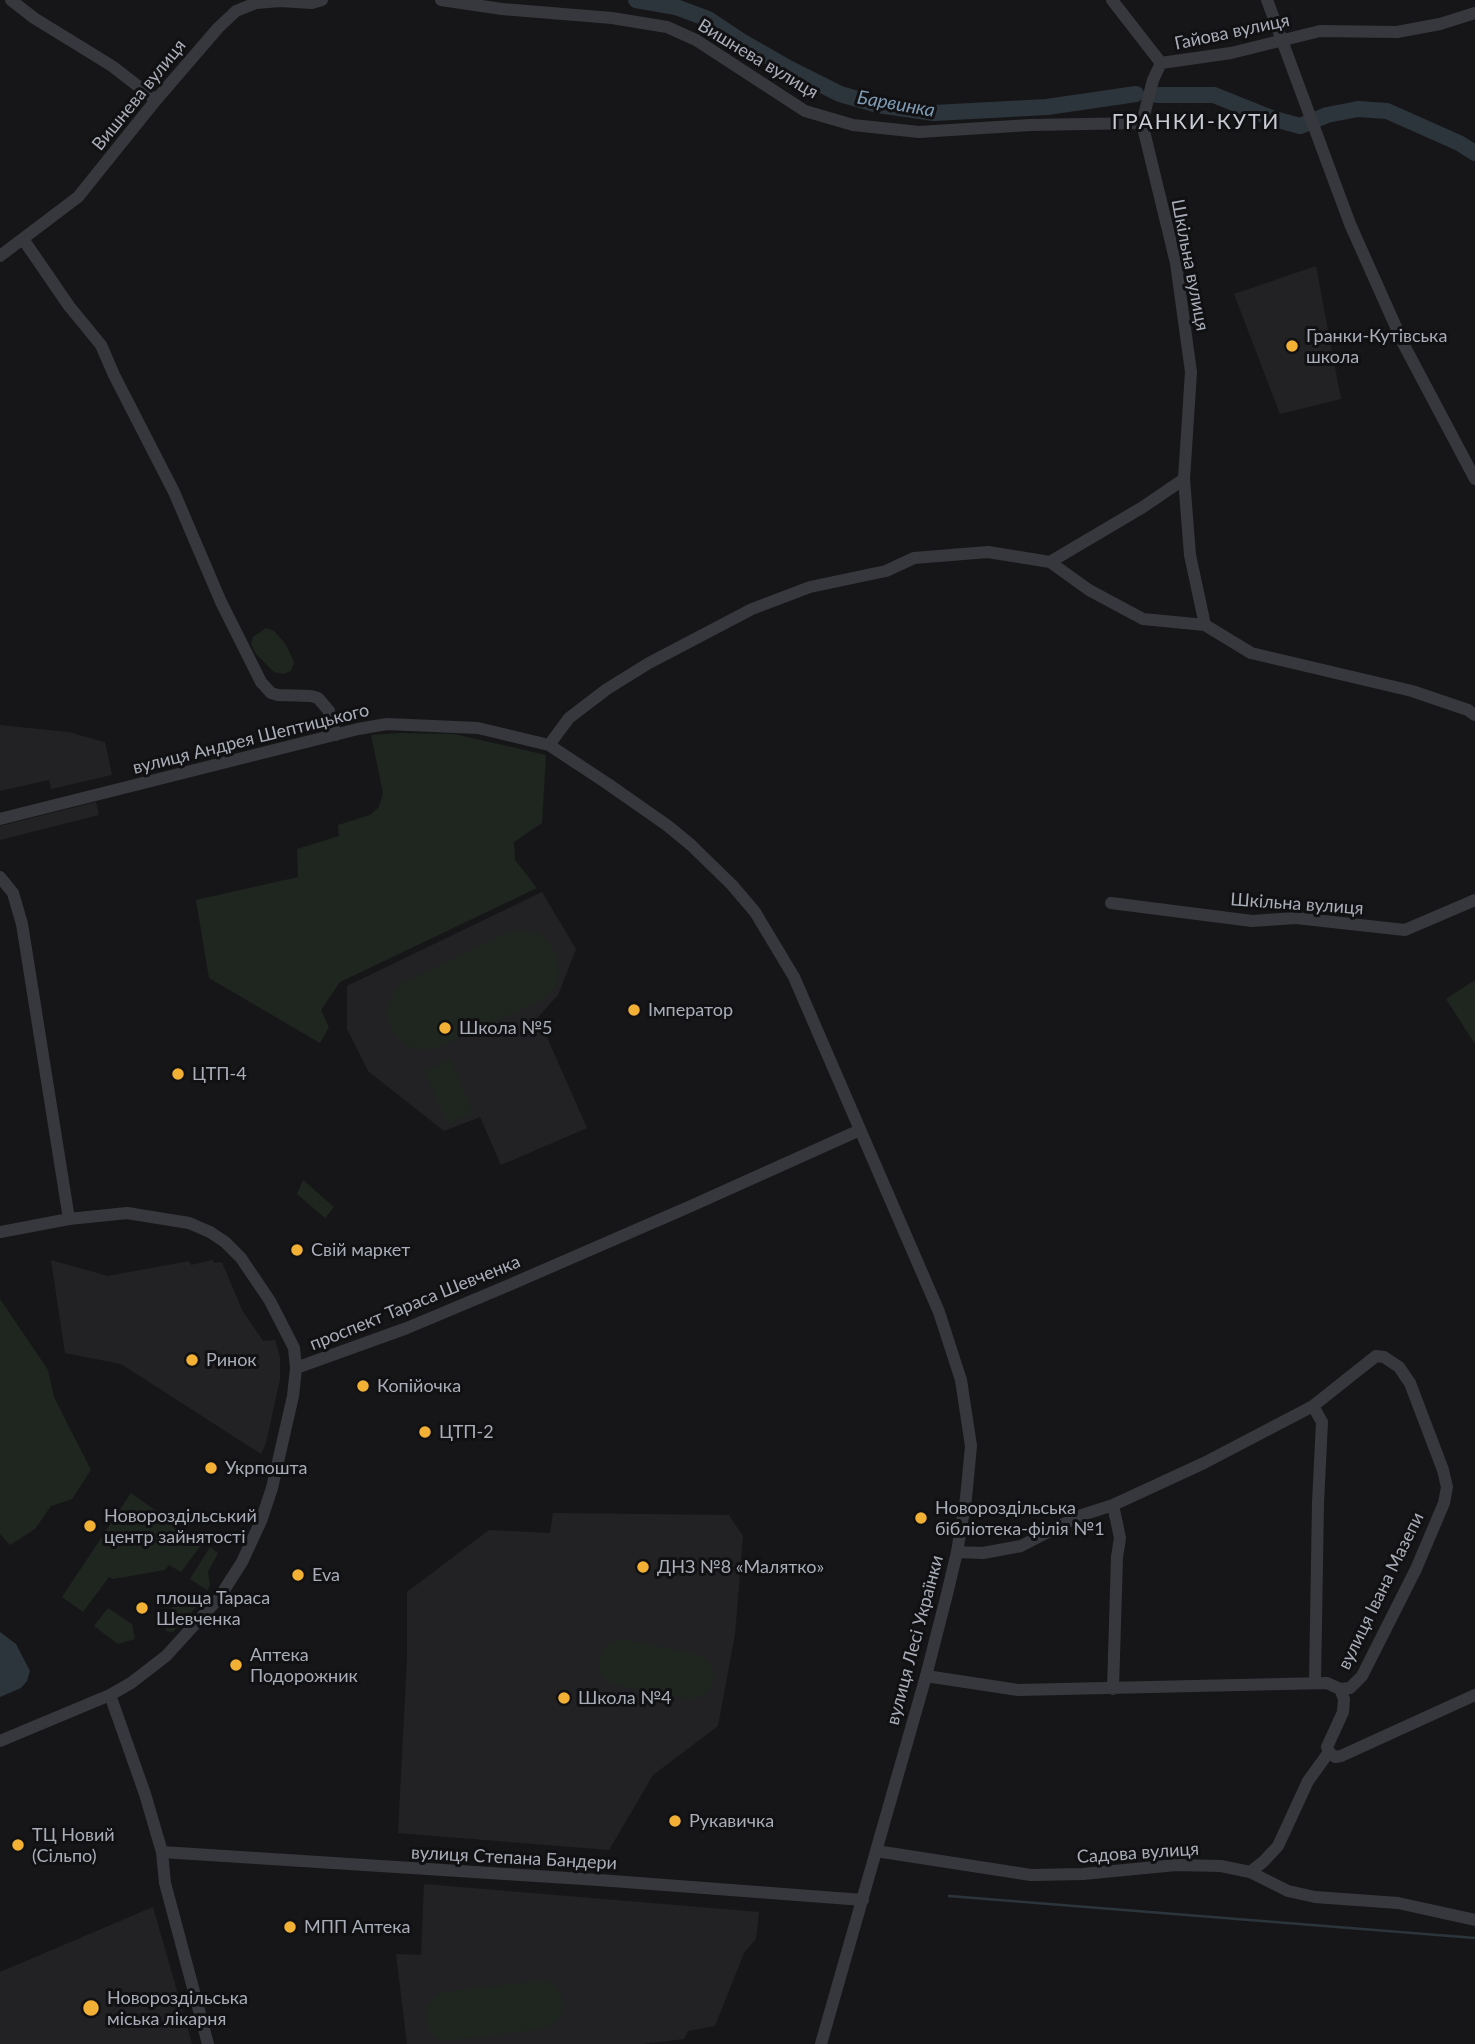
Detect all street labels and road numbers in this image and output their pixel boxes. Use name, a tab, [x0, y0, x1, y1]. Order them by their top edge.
street label: Гайова вулиця	[1173, 9, 1291, 55]
street label: Вишнева вулиця	[694, 15, 822, 103]
street label: Вишнева вулиця	[88, 35, 190, 155]
street label: Шкільна вулиця	[1167, 197, 1213, 333]
street label: вулиця Андрея Шептицького	[131, 699, 371, 779]
street label: Шкільна вулиця	[1230, 889, 1364, 919]
street label: проспект Тараса Шевченка	[307, 1251, 523, 1355]
street label: вулиця Івана Мазепи	[1334, 1509, 1428, 1673]
street label: вулиця Лесі Українки	[882, 1553, 948, 1727]
street label: Садова вулиця	[1076, 1838, 1200, 1868]
street label: вулиця Степана Бандери	[411, 1842, 617, 1874]

